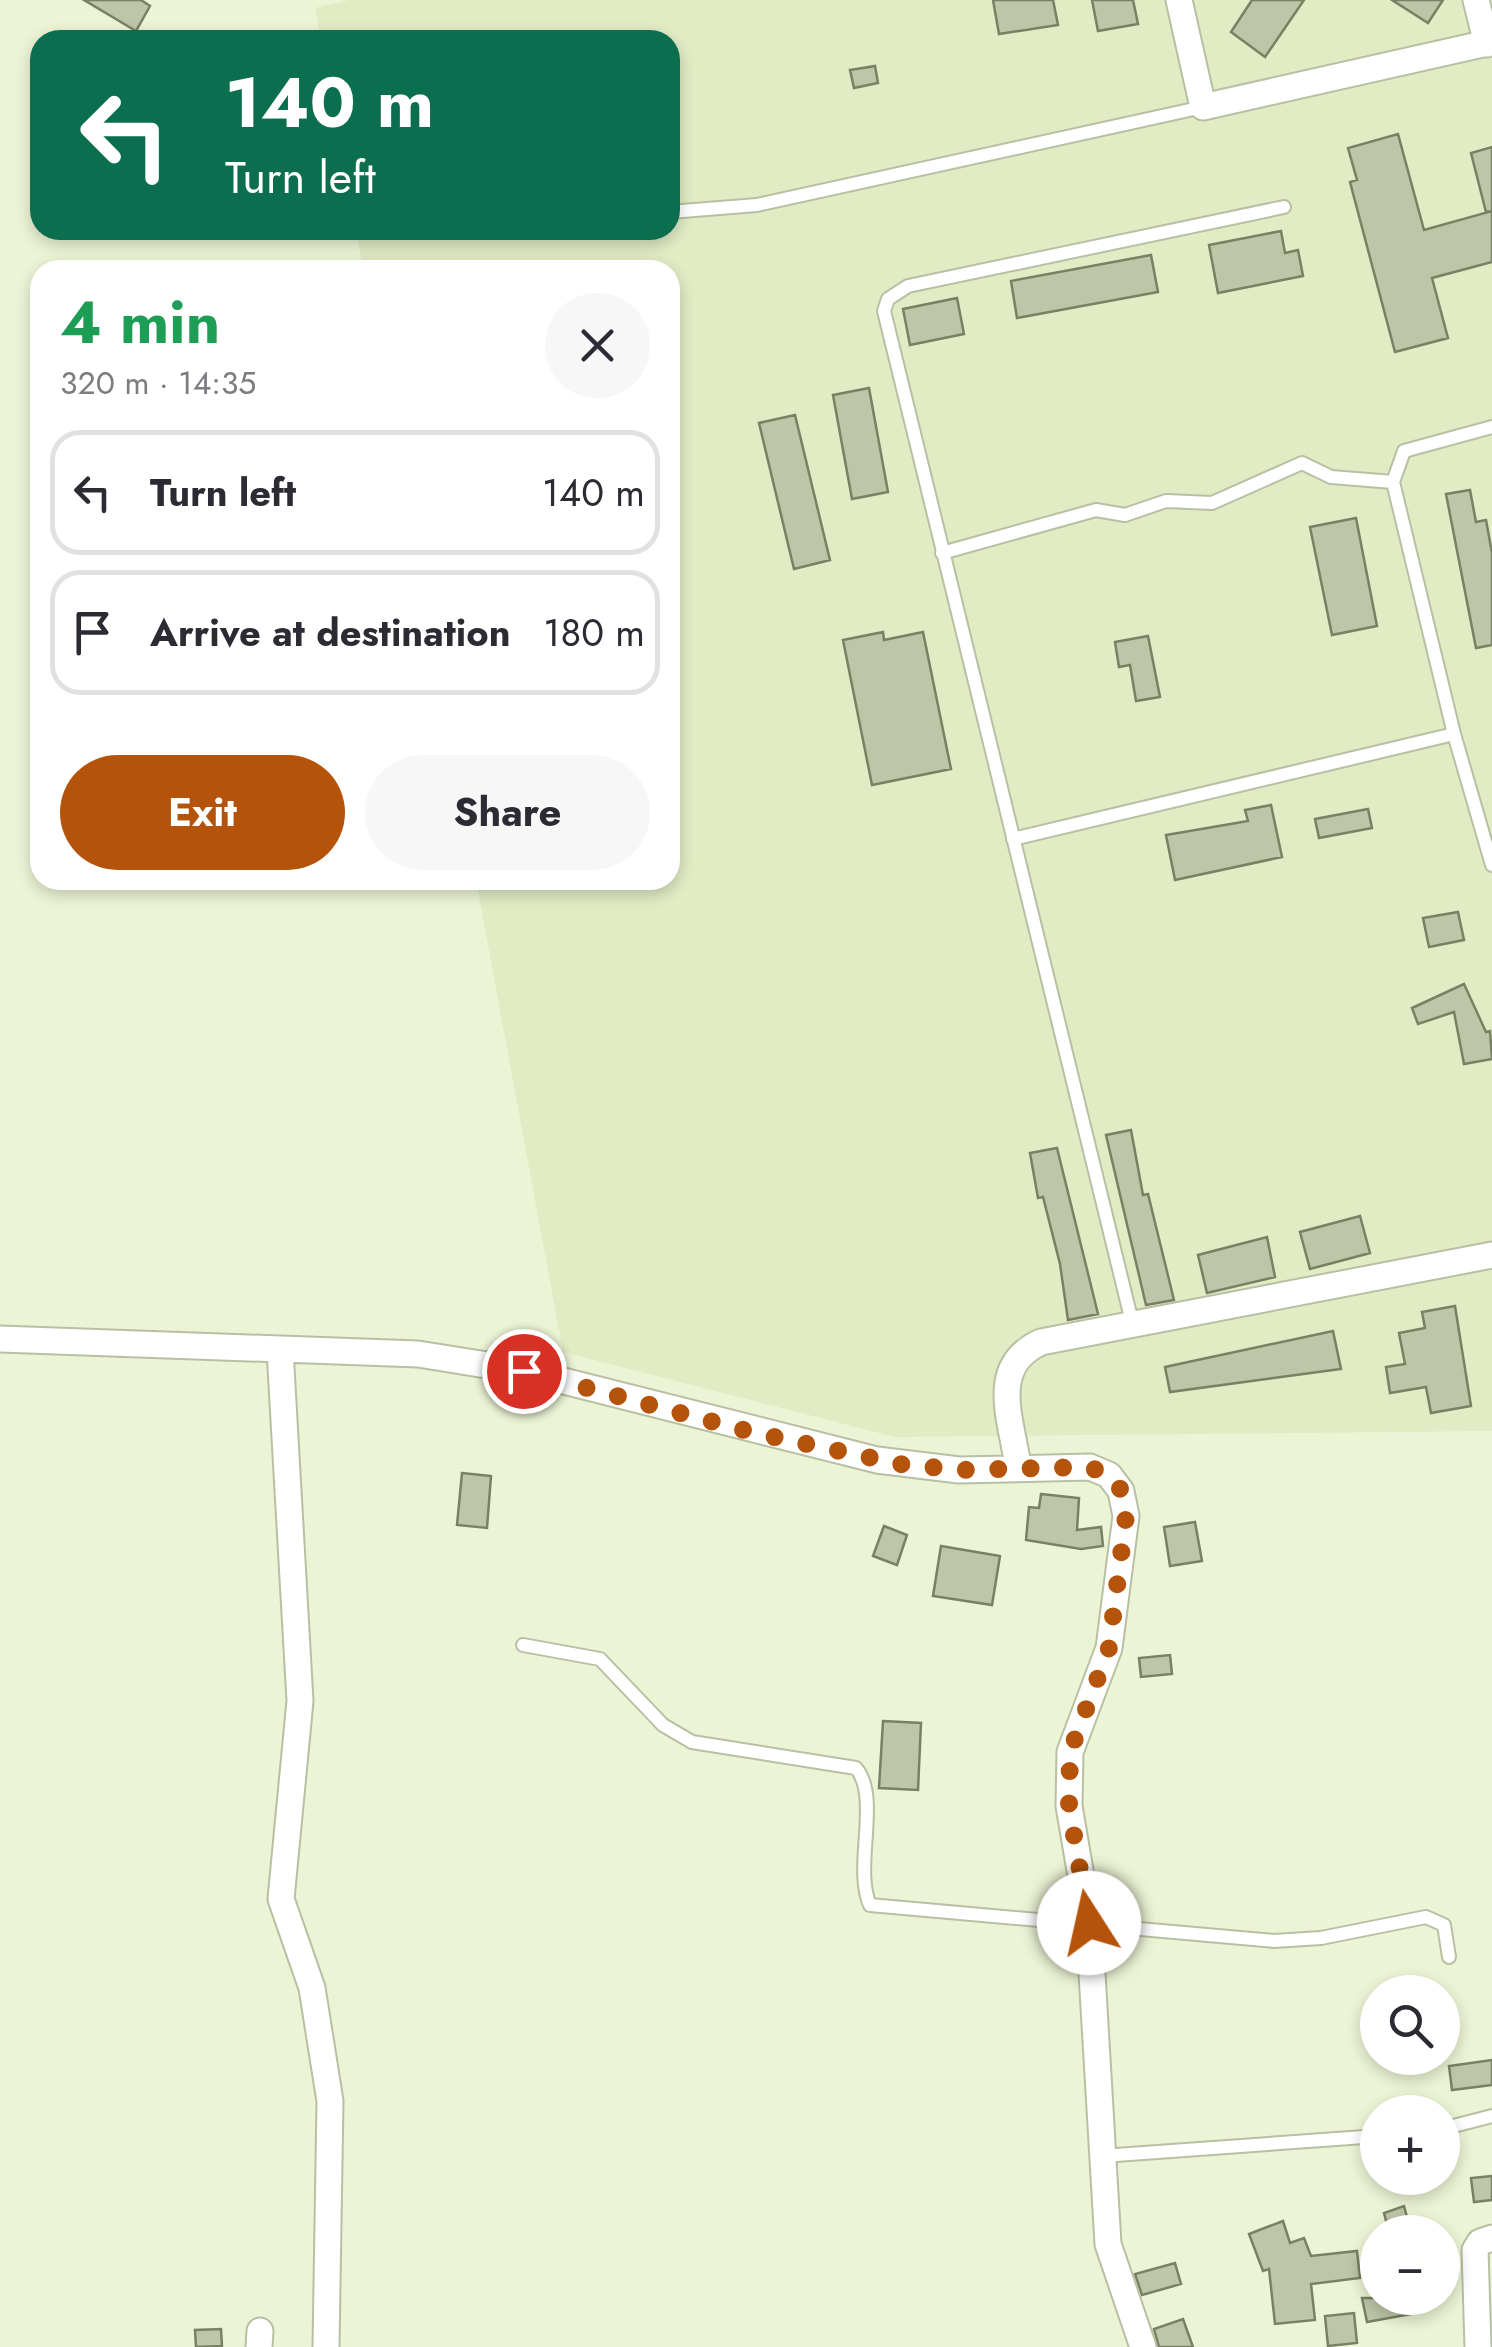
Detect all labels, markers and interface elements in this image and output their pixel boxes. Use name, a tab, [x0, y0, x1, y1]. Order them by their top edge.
text: 140 m	[225, 52, 434, 153]
icon: left	[60, 70, 190, 200]
text: Turn left	[225, 145, 376, 210]
text: 4 min	[60, 279, 220, 366]
button: close	[545, 293, 650, 398]
text: 320 m · 14:35	[60, 360, 256, 406]
icon: left	[65, 465, 120, 520]
text: Turn left	[150, 465, 296, 520]
text: 140 m	[542, 465, 645, 520]
icon: arrive	[65, 605, 120, 660]
text: Arrive at destination	[150, 605, 511, 660]
text: 180 m	[543, 605, 645, 660]
button: Exit	[60, 755, 345, 870]
button: Share	[365, 755, 650, 870]
pin	[482, 1329, 567, 1414]
icon: arrive	[497, 1344, 552, 1399]
position arrow	[1037, 1871, 1141, 1975]
map controls	[1360, 1975, 1460, 2315]
button: search	[1360, 1975, 1460, 2075]
button: +	[1360, 2095, 1460, 2195]
button: −	[1360, 2215, 1460, 2315]

